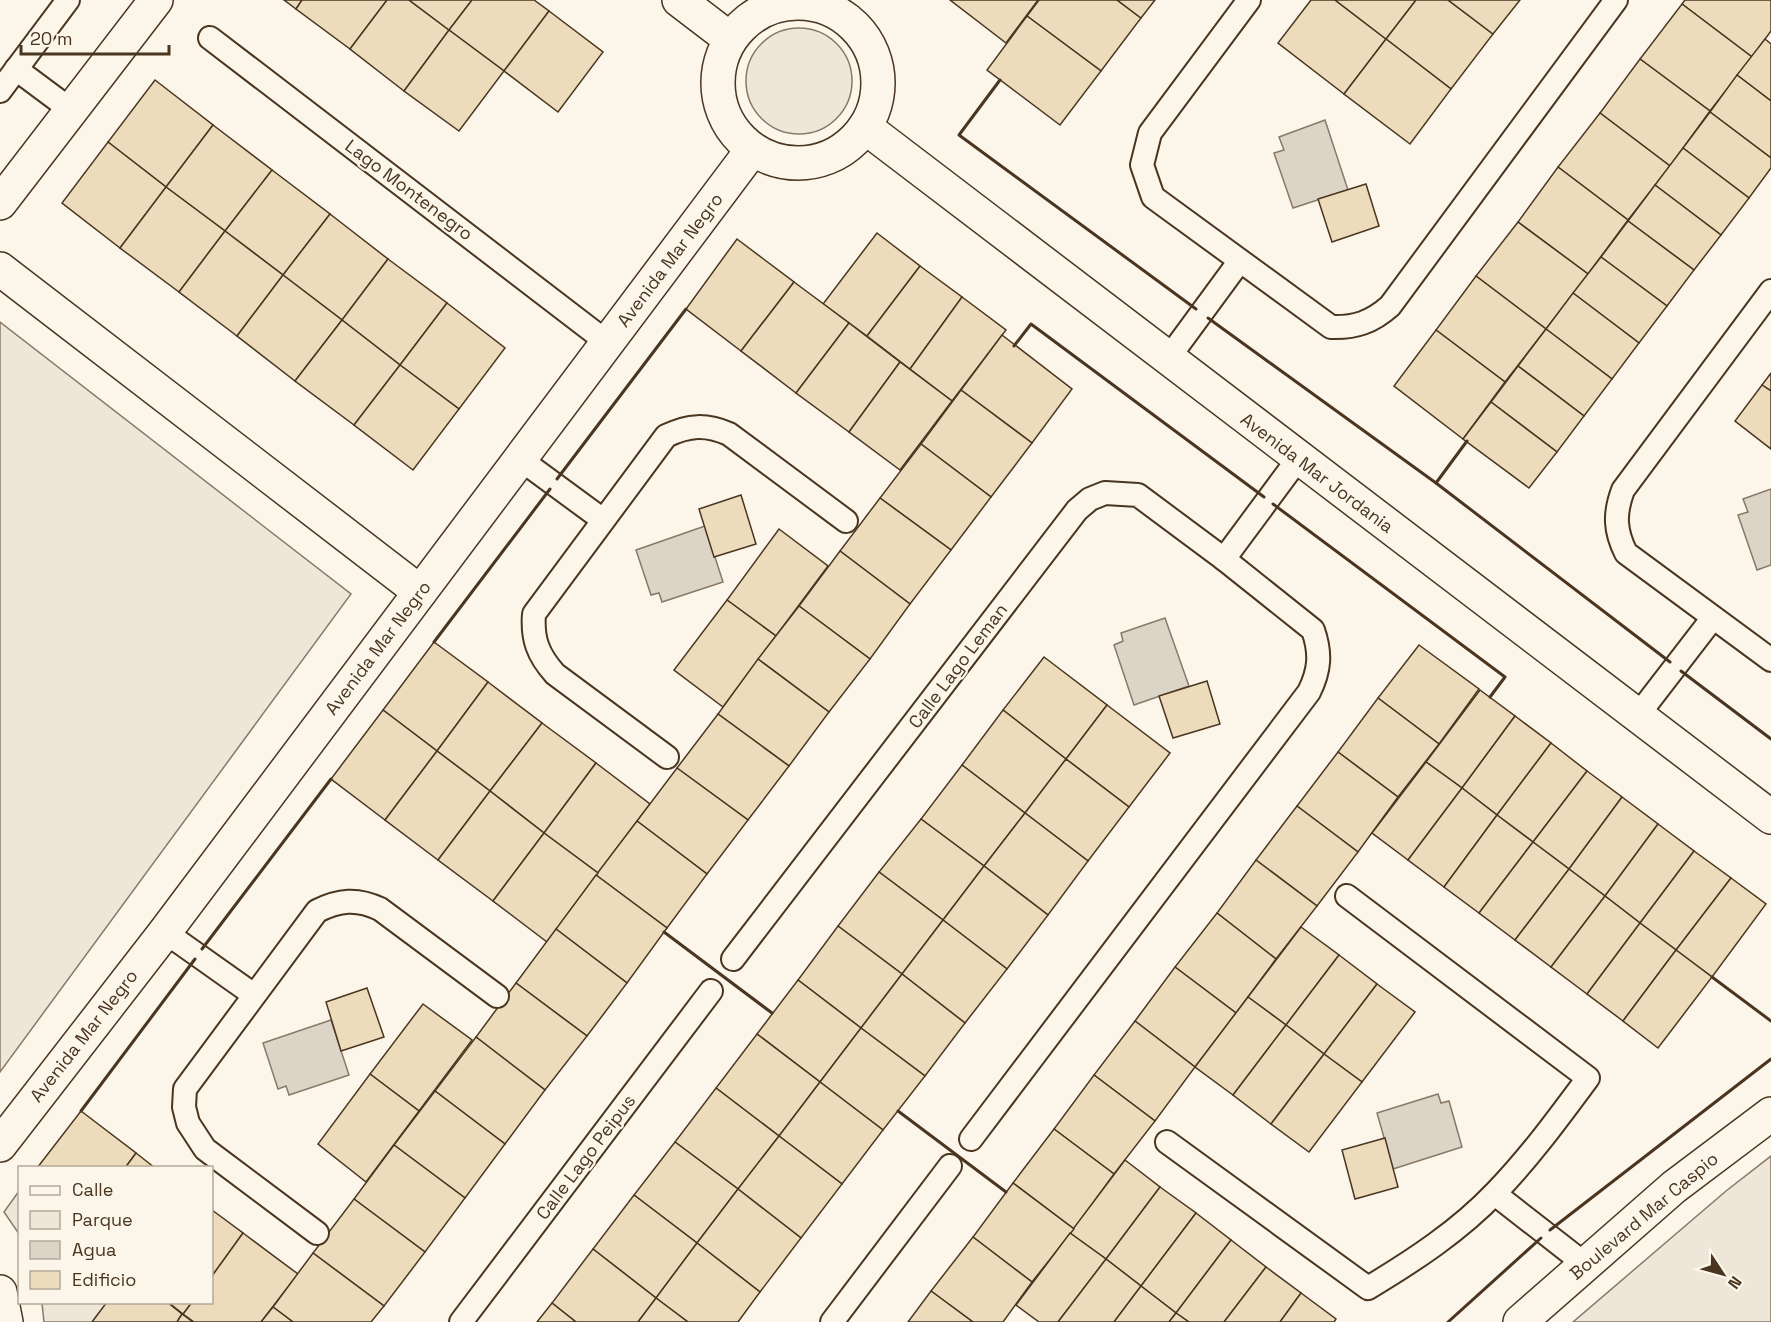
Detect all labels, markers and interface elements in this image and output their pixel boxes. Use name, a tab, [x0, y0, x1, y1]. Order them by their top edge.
scale bar	[21, 18, 170, 56]
text: 20 m	[30, 27, 73, 50]
street label: Lago Montenegro	[341, 134, 478, 245]
street label: Avenida Mar Negro	[612, 188, 728, 331]
street label: Avenida Mar Jordania	[1236, 407, 1398, 538]
street label: Avenida Mar Negro	[320, 576, 436, 719]
street label: Calle Lago Leman	[903, 599, 1012, 733]
street label: Avenida Mar Negro	[25, 965, 143, 1107]
street label: Calle Lago Peipus	[531, 1090, 640, 1224]
street label: Boulevard Mar Caspio	[1565, 1147, 1723, 1285]
legend	[18, 1166, 213, 1304]
text: Calle	[72, 1178, 113, 1201]
text: Parque	[72, 1208, 133, 1231]
text: Agua	[72, 1238, 116, 1261]
north arrow	[1693, 1244, 1753, 1304]
text: Edificio	[72, 1268, 136, 1291]
text: N	[1723, 1272, 1746, 1293]

